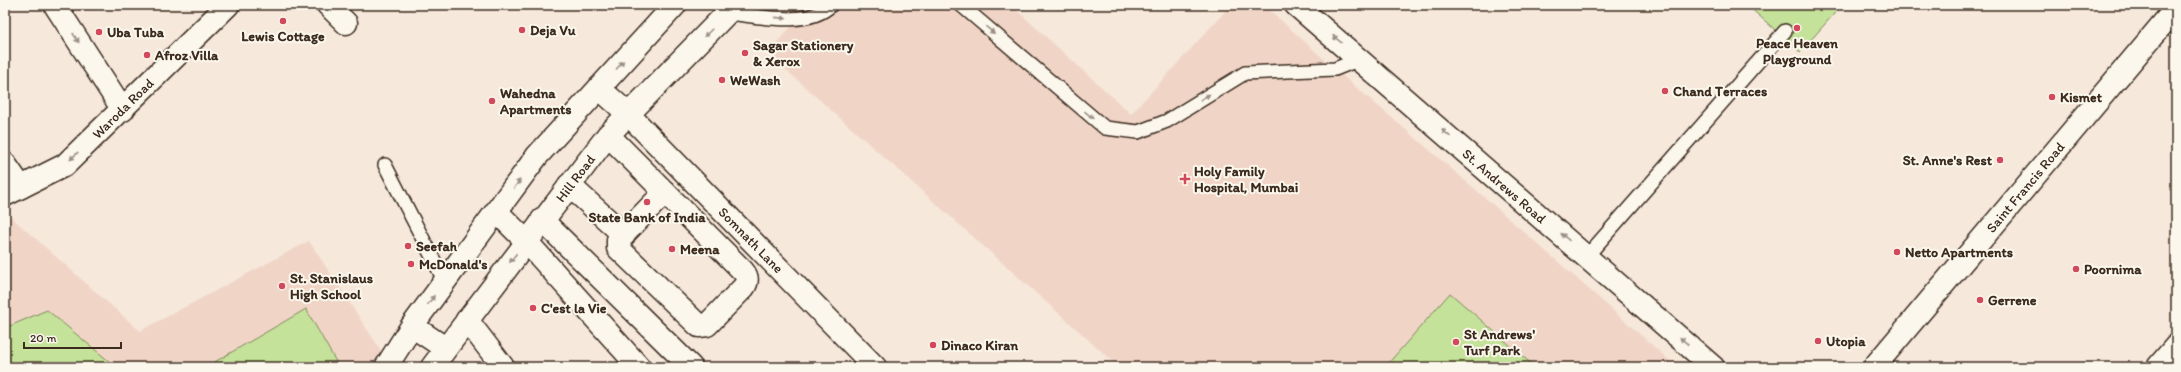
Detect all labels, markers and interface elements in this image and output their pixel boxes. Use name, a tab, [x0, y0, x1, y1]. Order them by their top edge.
one-way arrow	[775, 15, 787, 21]
marker: Lewis Cottage	[278, 16, 288, 26]
place label: Deja Vu	[530, 22, 576, 39]
marker: Peace Heaven Playground	[1792, 23, 1802, 33]
place label: Uba Tuba	[107, 24, 165, 41]
marker: Deja Vu	[517, 25, 527, 35]
one-way arrow	[985, 26, 996, 35]
marker: Uba Tuba	[94, 27, 104, 37]
place label: Lewis Cottage	[241, 28, 325, 45]
one-way arrow	[703, 28, 713, 38]
one-way arrow	[72, 33, 80, 43]
one-way arrow	[1331, 35, 1342, 44]
place label: Peace Heaven Playground	[1756, 35, 1838, 68]
place label: Sagar Stationery & Xerox	[753, 37, 854, 70]
place label: Afroz Villa	[154, 47, 219, 64]
marker: Sagar Stationery & Xerox	[740, 48, 750, 58]
marker: Afroz Villa	[142, 50, 152, 60]
one-way arrow	[616, 60, 625, 70]
place label: WeWash	[730, 72, 781, 89]
street label: Waroda Road	[88, 74, 157, 142]
marker: WeWash	[717, 75, 727, 85]
place label: Chand Terraces	[1673, 83, 1767, 100]
place label: Wahedna Apartments	[499, 85, 572, 118]
marker: Chand Terraces	[1660, 86, 1670, 96]
place label: Kismet	[2060, 89, 2103, 106]
marker: Kismet	[2047, 92, 2057, 102]
one-way arrow	[1199, 93, 1211, 100]
marker: Wahedna Apartments	[487, 96, 497, 106]
one-way arrow	[1084, 110, 1094, 119]
one-way arrow	[1440, 129, 1451, 138]
street label: Saint Francis Road	[1982, 138, 2068, 236]
street label: St. Andrews Road	[1459, 145, 1550, 227]
one-way arrow	[69, 151, 79, 161]
street label: Hill Road	[552, 151, 599, 205]
place label: St. Anne's Rest	[1903, 152, 1993, 169]
marker: St. Anne's Rest	[1995, 155, 2005, 165]
place label: Holy Family Hospital, Mumbai	[1194, 163, 1298, 196]
marker: Holy Family Hospital, Mumbai	[1179, 173, 1191, 185]
one-way arrow	[513, 179, 521, 190]
marker: State Bank of India	[642, 197, 652, 207]
street label: Somnath Lane	[715, 203, 787, 277]
place label: State Bank of India	[588, 209, 706, 226]
one-way arrow	[1560, 232, 1570, 241]
place label: Seefah	[416, 238, 458, 255]
marker: Seefah	[403, 241, 413, 251]
place label: Meena	[680, 241, 720, 258]
marker: Meena	[667, 244, 677, 254]
place label: Netto Apartments	[1905, 244, 2013, 261]
marker: Netto Apartments	[1892, 247, 1902, 257]
one-way arrow	[510, 253, 518, 263]
place label: McDonald's	[419, 256, 488, 273]
marker: McDonald's	[406, 259, 416, 269]
place label: Poornima	[2084, 261, 2142, 278]
marker: Poornima	[2071, 264, 2081, 274]
place label: St. Stanislaus High School	[290, 270, 373, 303]
marker: St. Stanislaus High School	[277, 281, 287, 291]
place label: Gerrene	[1988, 292, 2037, 309]
one-way arrow	[427, 295, 435, 305]
marker: Gerrene	[1975, 295, 1985, 305]
place label: C'est la Vie	[541, 300, 607, 317]
marker: C'est la Vie	[528, 303, 538, 313]
scale bar	[24, 324, 121, 350]
place label: St Andrews' Turf Park	[1463, 326, 1535, 359]
text: 20 m	[30, 331, 57, 345]
place label: Utopia	[1826, 333, 1866, 350]
marker: Utopia	[1813, 336, 1823, 346]
place label: Dinaco Kiran	[941, 337, 1018, 354]
marker: St Andrews' Turf Park	[1451, 337, 1461, 347]
one-way arrow	[1678, 337, 1689, 346]
marker: Dinaco Kiran	[928, 340, 938, 350]

